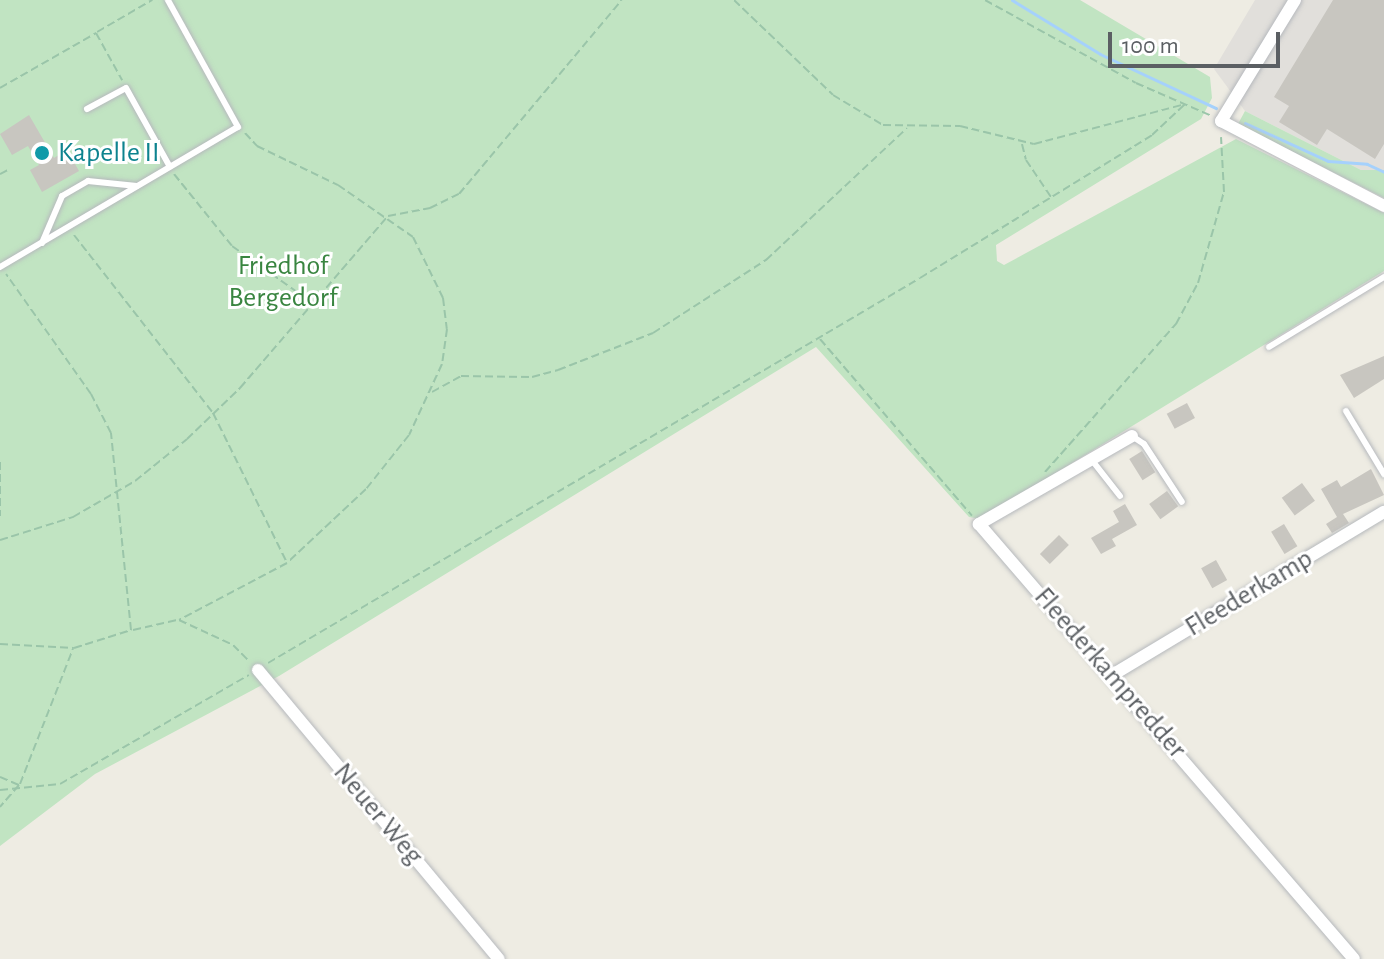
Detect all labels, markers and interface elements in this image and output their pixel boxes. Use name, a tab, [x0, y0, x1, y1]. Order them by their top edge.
scale bar	[1112, 16, 1284, 66]
text: 100 m	[1122, 34, 1179, 58]
place label: Kapelle II	[58, 136, 159, 170]
marker: Kapelle II	[33, 144, 51, 162]
park label: Friedhof Bergedorf	[229, 249, 337, 315]
street label: Fleederkamp	[1179, 542, 1319, 644]
street label: Fleederkampredder	[1027, 581, 1193, 765]
street label: Neuer Weg	[326, 756, 430, 872]

